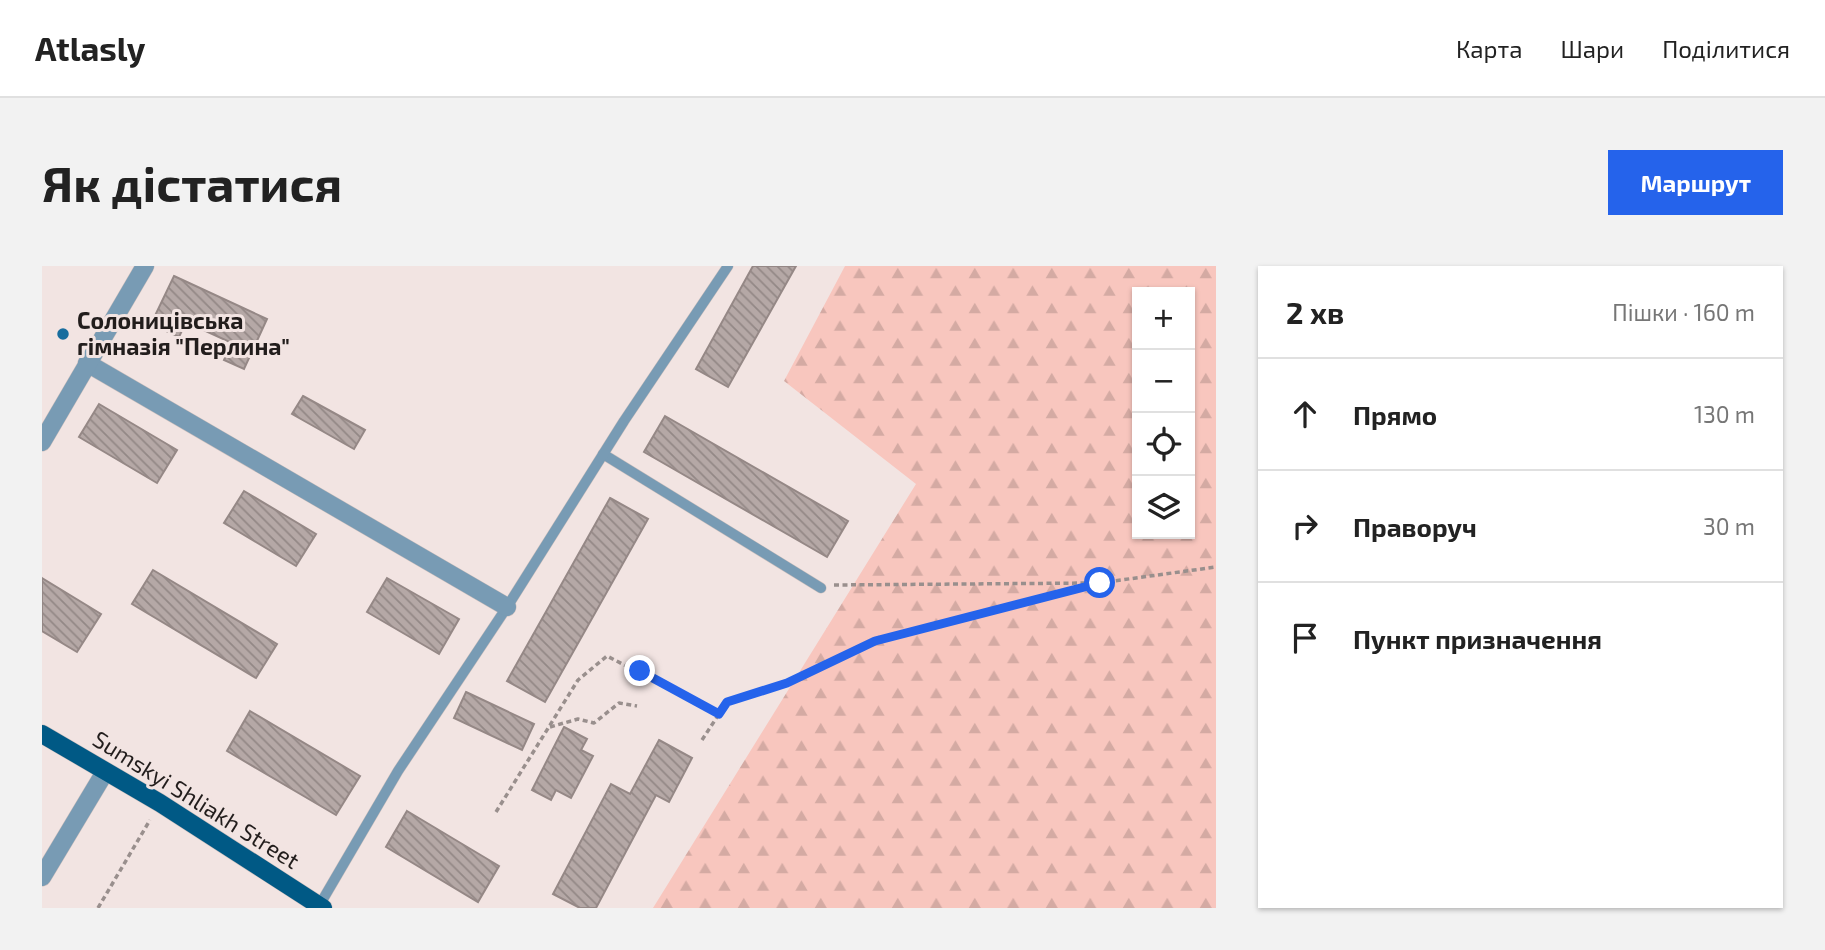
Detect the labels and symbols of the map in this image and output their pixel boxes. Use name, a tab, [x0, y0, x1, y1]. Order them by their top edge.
place label: Солоницівська гімназія "Перлина"	[77, 306, 290, 360]
marker: Солоницівська гімназія "Перлина"	[55, 326, 71, 342]
route start	[1084, 567, 1115, 598]
route end	[624, 655, 655, 686]
street label: Sumskyi Shliakh Street	[88, 724, 305, 874]

